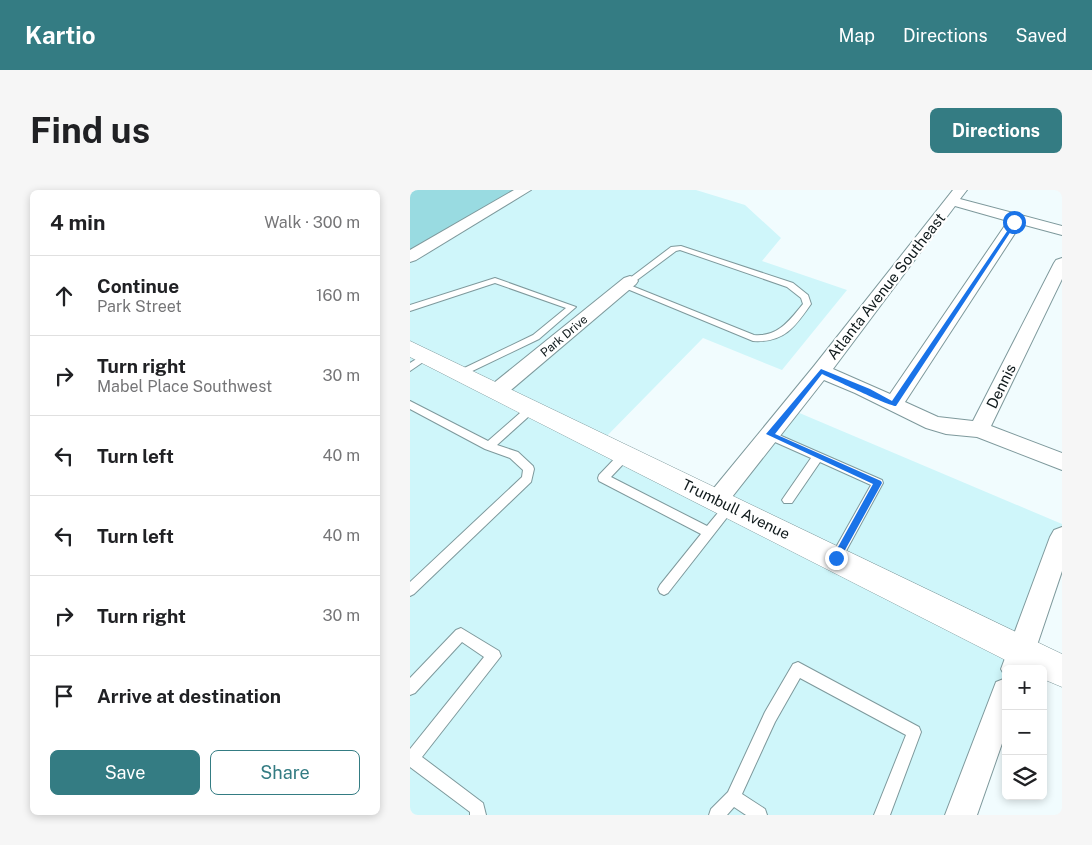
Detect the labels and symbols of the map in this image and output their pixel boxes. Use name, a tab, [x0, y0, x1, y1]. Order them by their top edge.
street label: Atlanta Avenue Southeast	[824, 209, 949, 363]
route start	[1003, 211, 1026, 234]
street label: Park Drive	[538, 312, 591, 360]
street label: Dennis	[983, 361, 1019, 411]
street label: Trumbull Avenue	[679, 476, 793, 542]
route end	[825, 547, 848, 570]

